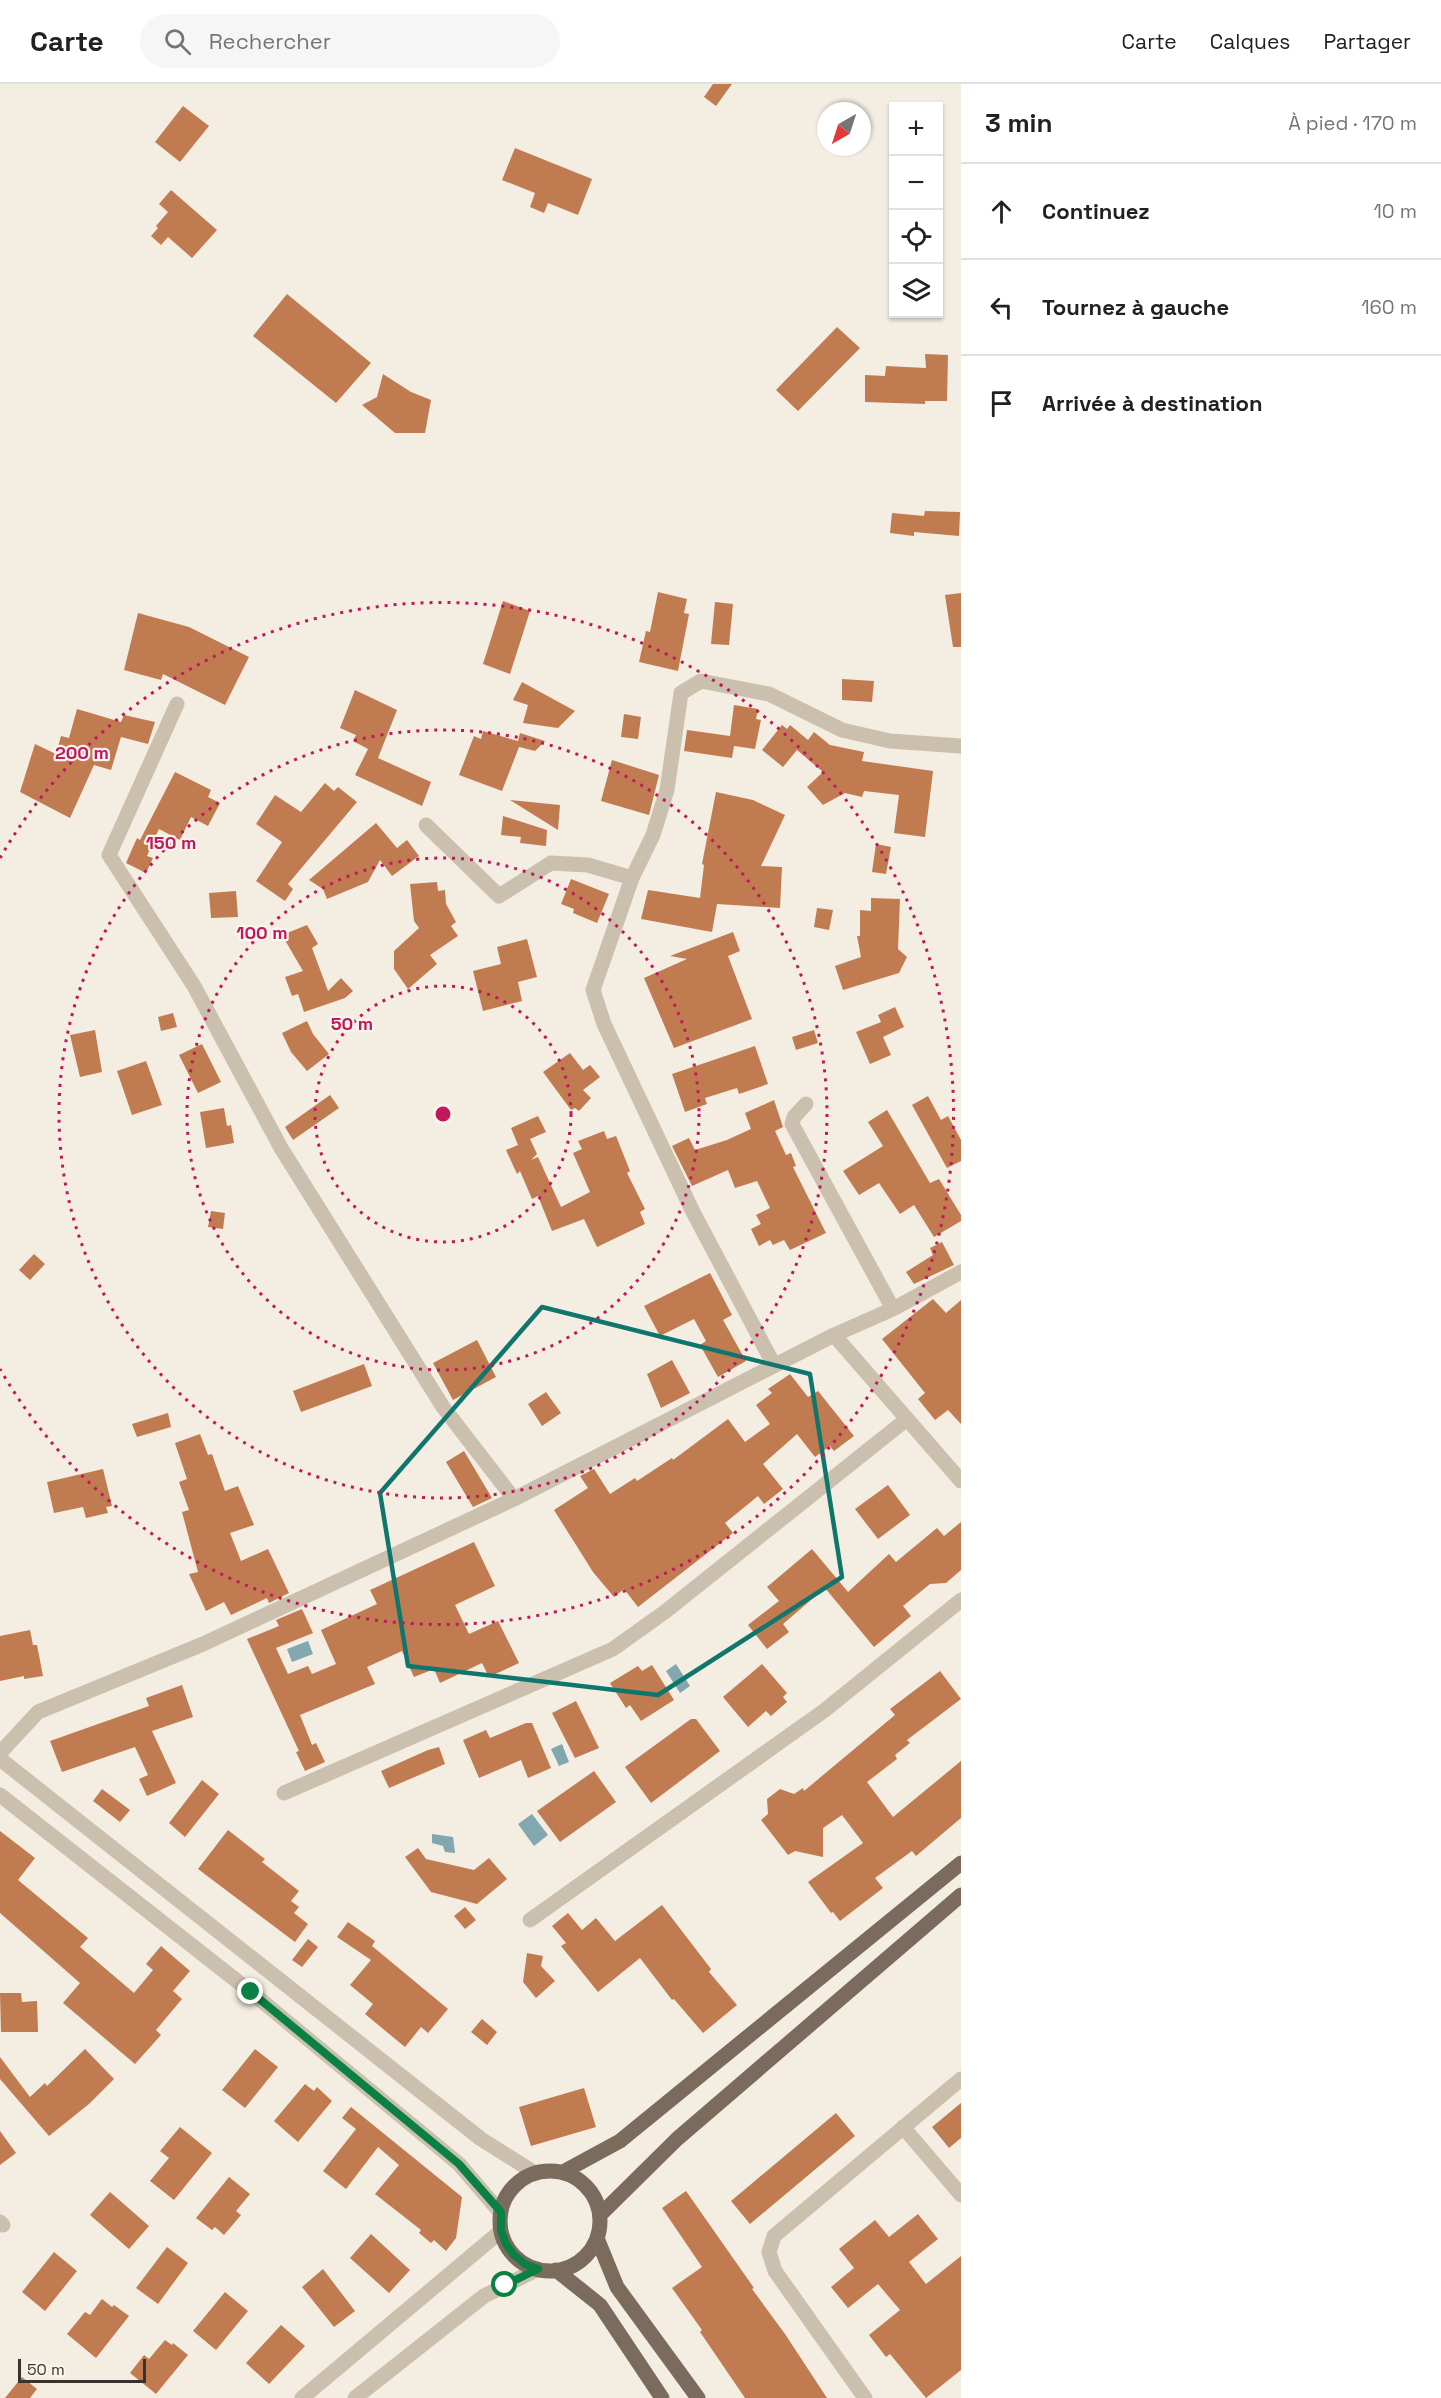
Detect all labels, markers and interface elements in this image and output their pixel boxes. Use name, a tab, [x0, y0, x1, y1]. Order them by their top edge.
search box	[140, 14, 560, 68]
text: Carte	[30, 23, 104, 59]
icon: search	[161, 25, 194, 58]
text: Rechercher	[209, 27, 331, 55]
text: Carte	[1122, 28, 1177, 55]
text: Calques	[1210, 28, 1290, 55]
text: Partager	[1323, 28, 1411, 55]
north arrow	[817, 102, 871, 156]
map controls	[889, 102, 943, 318]
button: +	[889, 102, 943, 156]
text: 3 min	[985, 106, 1053, 140]
text: À pied · 170 m	[1288, 110, 1417, 136]
button: −	[889, 156, 943, 210]
icon: ahead	[985, 195, 1018, 228]
text: Continuez	[1042, 197, 1150, 225]
text: 10 m	[1373, 198, 1417, 224]
button: locate	[889, 210, 943, 264]
button: layers	[889, 264, 943, 318]
icon: left	[985, 291, 1018, 324]
text: Tournez à gauche	[1042, 293, 1229, 321]
text: 160 m	[1361, 294, 1417, 320]
icon: arrive	[985, 387, 1018, 420]
text: Arrivée à destination	[1042, 389, 1263, 417]
text: 200 m	[55, 741, 109, 764]
text: 150 m	[146, 831, 196, 854]
text: 100 m	[236, 921, 288, 944]
text: 50 m	[331, 1012, 373, 1035]
centre of rings	[433, 1104, 453, 1124]
route end	[237, 1978, 263, 2004]
route start	[491, 2271, 517, 2297]
scale bar	[18, 2356, 146, 2384]
text: 50 m	[27, 2359, 65, 2380]

